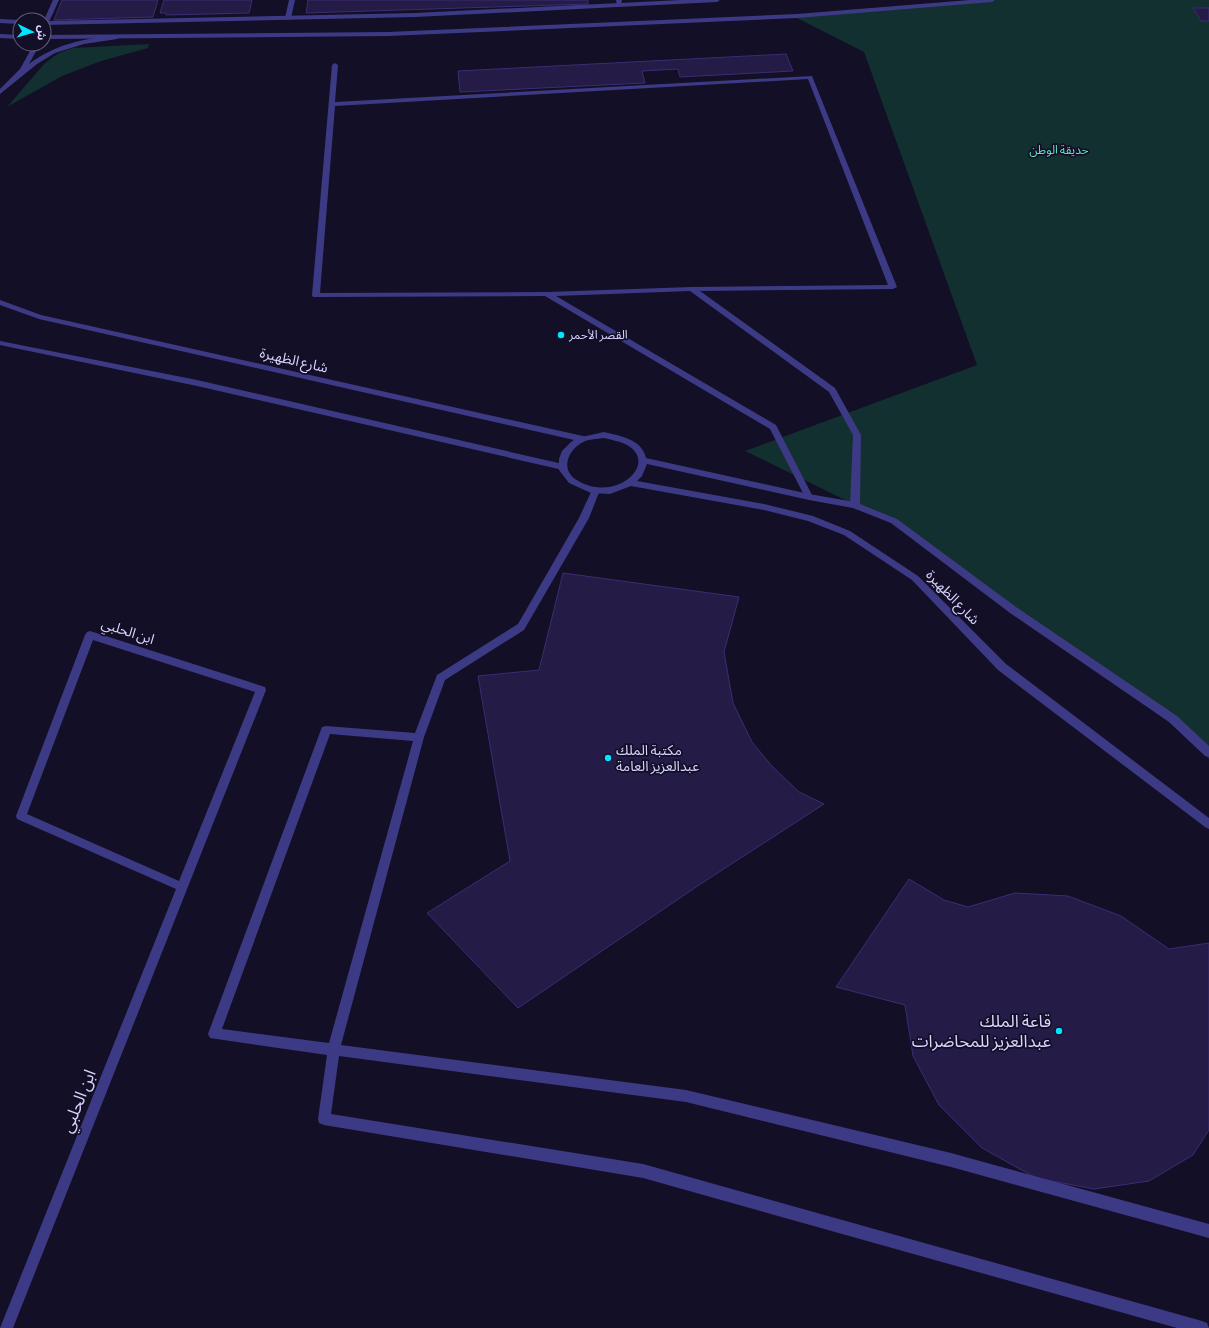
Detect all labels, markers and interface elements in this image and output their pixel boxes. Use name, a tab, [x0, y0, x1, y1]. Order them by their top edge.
north arrow	[12, 12, 52, 52]
text: ش	[34, 25, 48, 41]
park label: حديقة الوطن	[1029, 144, 1089, 157]
place label: القصر الأحمر	[568, 329, 628, 342]
marker: القصر الأحمر	[556, 330, 566, 340]
street label: شارع الظهيرة	[258, 346, 329, 379]
street label: شارع الظهيرة	[921, 568, 981, 630]
street label: ابن الحلبي	[98, 617, 156, 650]
place label: مكتبة الملك عبدالعزيز العامة	[616, 744, 699, 775]
marker: مكتبة الملك عبدالعزيز العامة	[603, 753, 613, 763]
place label: قاعة الملك عبدالعزيز للمحاضرات	[912, 1013, 1051, 1051]
marker: قاعة الملك عبدالعزيز للمحاضرات	[1054, 1026, 1064, 1036]
street label: ابن الحلبي	[58, 1067, 102, 1137]

